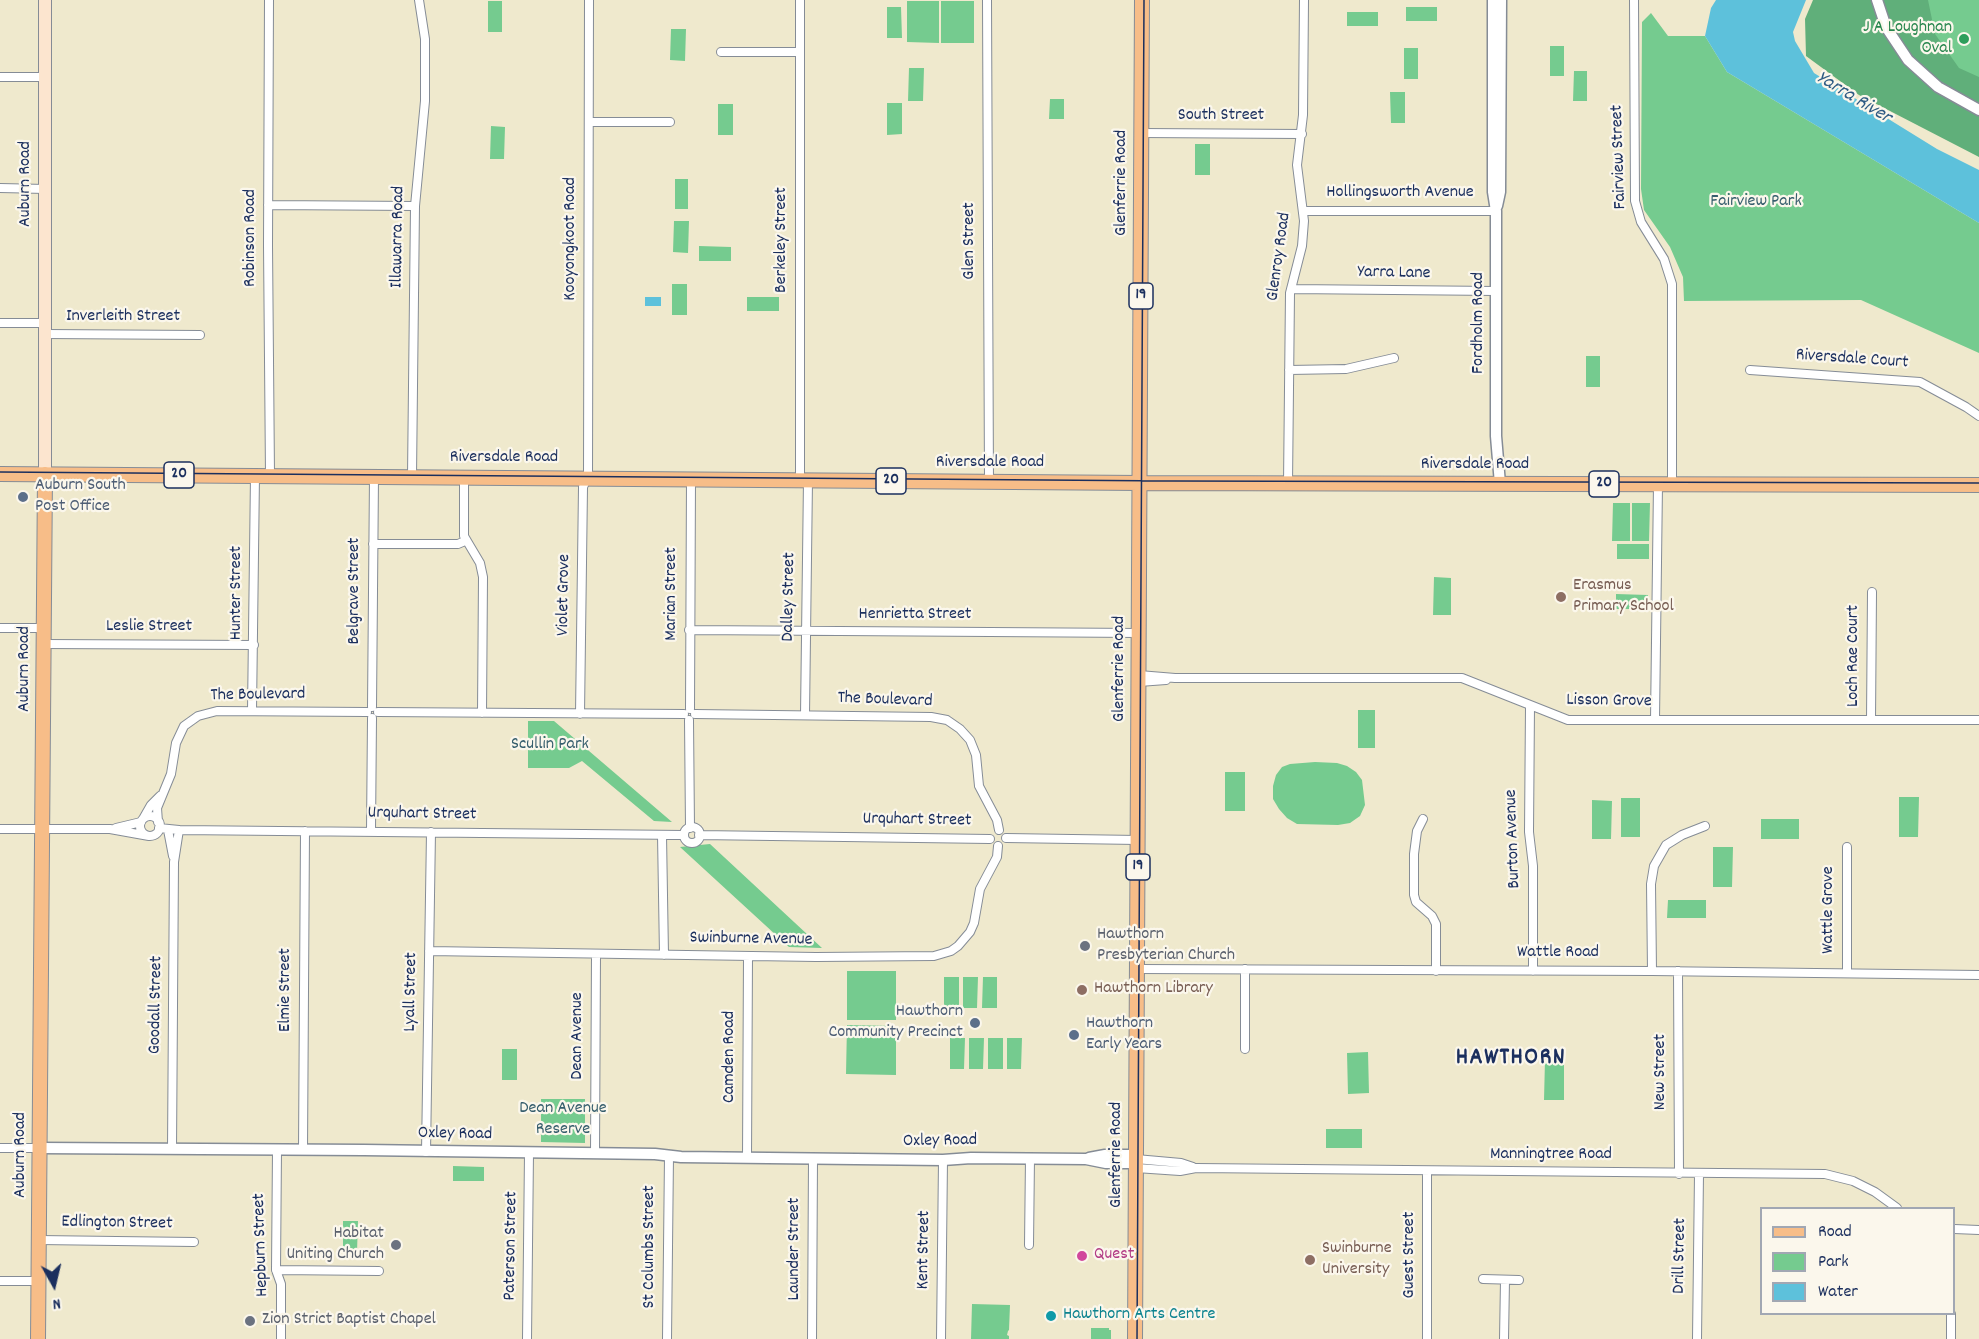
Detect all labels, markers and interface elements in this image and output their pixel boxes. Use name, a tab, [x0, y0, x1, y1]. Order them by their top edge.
place label: J A Loughnan Oval	[1863, 18, 1952, 60]
marker: J A Loughnan Oval	[1957, 32, 1971, 46]
water label: Yarra River	[1811, 67, 1895, 131]
street label: Fairview Street	[1607, 104, 1633, 210]
street label: South Street	[1178, 106, 1264, 128]
street label: Glenferrie Road	[1112, 130, 1134, 236]
street label: Auburn Road	[16, 141, 38, 227]
street label: Kooyongkoot Road	[561, 177, 583, 301]
street label: Hollingsworth Avenue	[1326, 183, 1474, 205]
street label: Illawarra Road	[387, 186, 411, 288]
street label: Berkeley Street	[772, 187, 794, 293]
street label: Robinson Road	[241, 189, 263, 287]
park label: Fairview Park	[1710, 192, 1802, 214]
street label: Glen Street	[960, 202, 982, 280]
street label: Glenroy Road	[1263, 211, 1297, 303]
street label: Yarra Lane	[1357, 263, 1431, 285]
street label: Fordholm Road	[1469, 272, 1491, 374]
road number: 19	[1129, 283, 1153, 309]
street label: Inverleith Street	[66, 307, 180, 329]
street label: Riversdale Court	[1795, 345, 1909, 375]
street label: Riversdale Road	[450, 448, 558, 470]
street label: Riversdale Road	[936, 453, 1044, 475]
street label: Riversdale Road	[1421, 455, 1529, 477]
road number: 20	[164, 462, 194, 488]
road number: 20	[876, 468, 906, 494]
road number: 20	[1589, 471, 1619, 497]
place label: Auburn South Post Office	[35, 476, 126, 518]
marker: Auburn South Post Office	[16, 490, 30, 504]
street label: Belgrave Street	[345, 537, 367, 645]
street label: Hunter Street	[227, 546, 249, 640]
street label: Marian Street	[662, 547, 684, 641]
street label: Dalley Street	[778, 552, 802, 642]
street label: Violet Grove	[553, 554, 577, 636]
place label: Erasmus Primary School	[1573, 576, 1674, 618]
marker: Erasmus Primary School	[1554, 590, 1568, 604]
street label: Henrietta Street	[859, 605, 971, 627]
street label: Loch Rae Court	[1844, 605, 1866, 707]
street label: Glenferrie Road	[1110, 616, 1132, 722]
street label: Leslie Street	[106, 617, 192, 639]
street label: Auburn Road	[15, 626, 37, 712]
street label: The Boulevard	[210, 684, 306, 708]
street label: The Boulevard	[837, 689, 933, 713]
street label: Lisson Grove	[1566, 690, 1652, 714]
park label: Scullin Park	[511, 735, 589, 757]
street label: Burton Avenue	[1501, 789, 1527, 889]
street label: Urquhart Street	[367, 803, 477, 827]
street label: Urquhart Street	[862, 809, 972, 833]
road number: 19	[1126, 854, 1150, 880]
street label: Wattle Grove	[1819, 866, 1841, 954]
place label: Hawthorn Presbyterian Church	[1097, 925, 1235, 968]
street label: Swinburne Avenue	[689, 928, 813, 952]
marker: Hawthorn Presbyterian Church	[1078, 939, 1092, 953]
street label: Wattle Road	[1517, 943, 1599, 965]
street label: Elmie Street	[276, 948, 298, 1032]
street label: Lyall Street	[401, 952, 423, 1032]
street label: Goodall Street	[145, 956, 169, 1054]
place label: Hawthorn Library	[1094, 979, 1213, 1001]
marker: Hawthorn Library	[1075, 983, 1089, 997]
street label: Dean Avenue	[568, 992, 590, 1080]
place label: Hawthorn Community Precinct	[828, 1002, 963, 1044]
street label: Camden Road	[720, 1011, 742, 1103]
place label: Hawthorn Early Years	[1086, 1014, 1162, 1056]
marker: Hawthorn Community Precinct	[968, 1016, 982, 1030]
marker: Hawthorn Early Years	[1067, 1028, 1081, 1042]
street label: New Street	[1651, 1034, 1673, 1110]
district label: HAWTHORN	[1456, 1046, 1566, 1074]
park label: Dean Avenue Reserve	[519, 1099, 607, 1142]
street label: Glenferrie Road	[1107, 1102, 1129, 1208]
street label: Auburn Road	[11, 1112, 33, 1198]
street label: Oxley Road	[418, 1124, 492, 1146]
street label: Oxley Road	[903, 1131, 977, 1153]
street label: Manningtree Road	[1490, 1145, 1612, 1167]
street label: St Columbs Street	[640, 1185, 662, 1309]
street label: Paterson Street	[500, 1191, 524, 1301]
street label: Hepburn Street	[249, 1193, 275, 1297]
street label: Launder Street	[785, 1198, 807, 1300]
legend	[1760, 1207, 1955, 1315]
street label: Kent Street	[914, 1210, 936, 1290]
street label: Edlington Street	[61, 1212, 173, 1236]
street label: Guest Street	[1400, 1212, 1422, 1298]
street label: Drill Street	[1670, 1218, 1692, 1294]
text: Road	[1818, 1220, 1852, 1245]
place label: Habitat Uniting Church	[286, 1224, 384, 1266]
marker: Habitat Uniting Church	[389, 1238, 403, 1252]
place label: Swinburne University	[1322, 1239, 1392, 1282]
place label: Quest	[1094, 1245, 1134, 1267]
marker: Quest	[1075, 1249, 1089, 1263]
text: Park	[1818, 1250, 1849, 1275]
marker: Swinburne University	[1303, 1253, 1317, 1267]
north arrow	[24, 1255, 84, 1315]
text: Water	[1818, 1280, 1858, 1305]
text: N	[51, 1291, 62, 1315]
place label: Hawthorn Arts Centre	[1063, 1305, 1215, 1327]
marker: Hawthorn Arts Centre	[1044, 1309, 1058, 1323]
place label: Zion Strict Baptist Chapel	[262, 1310, 436, 1332]
marker: Zion Strict Baptist Chapel	[243, 1314, 257, 1328]

